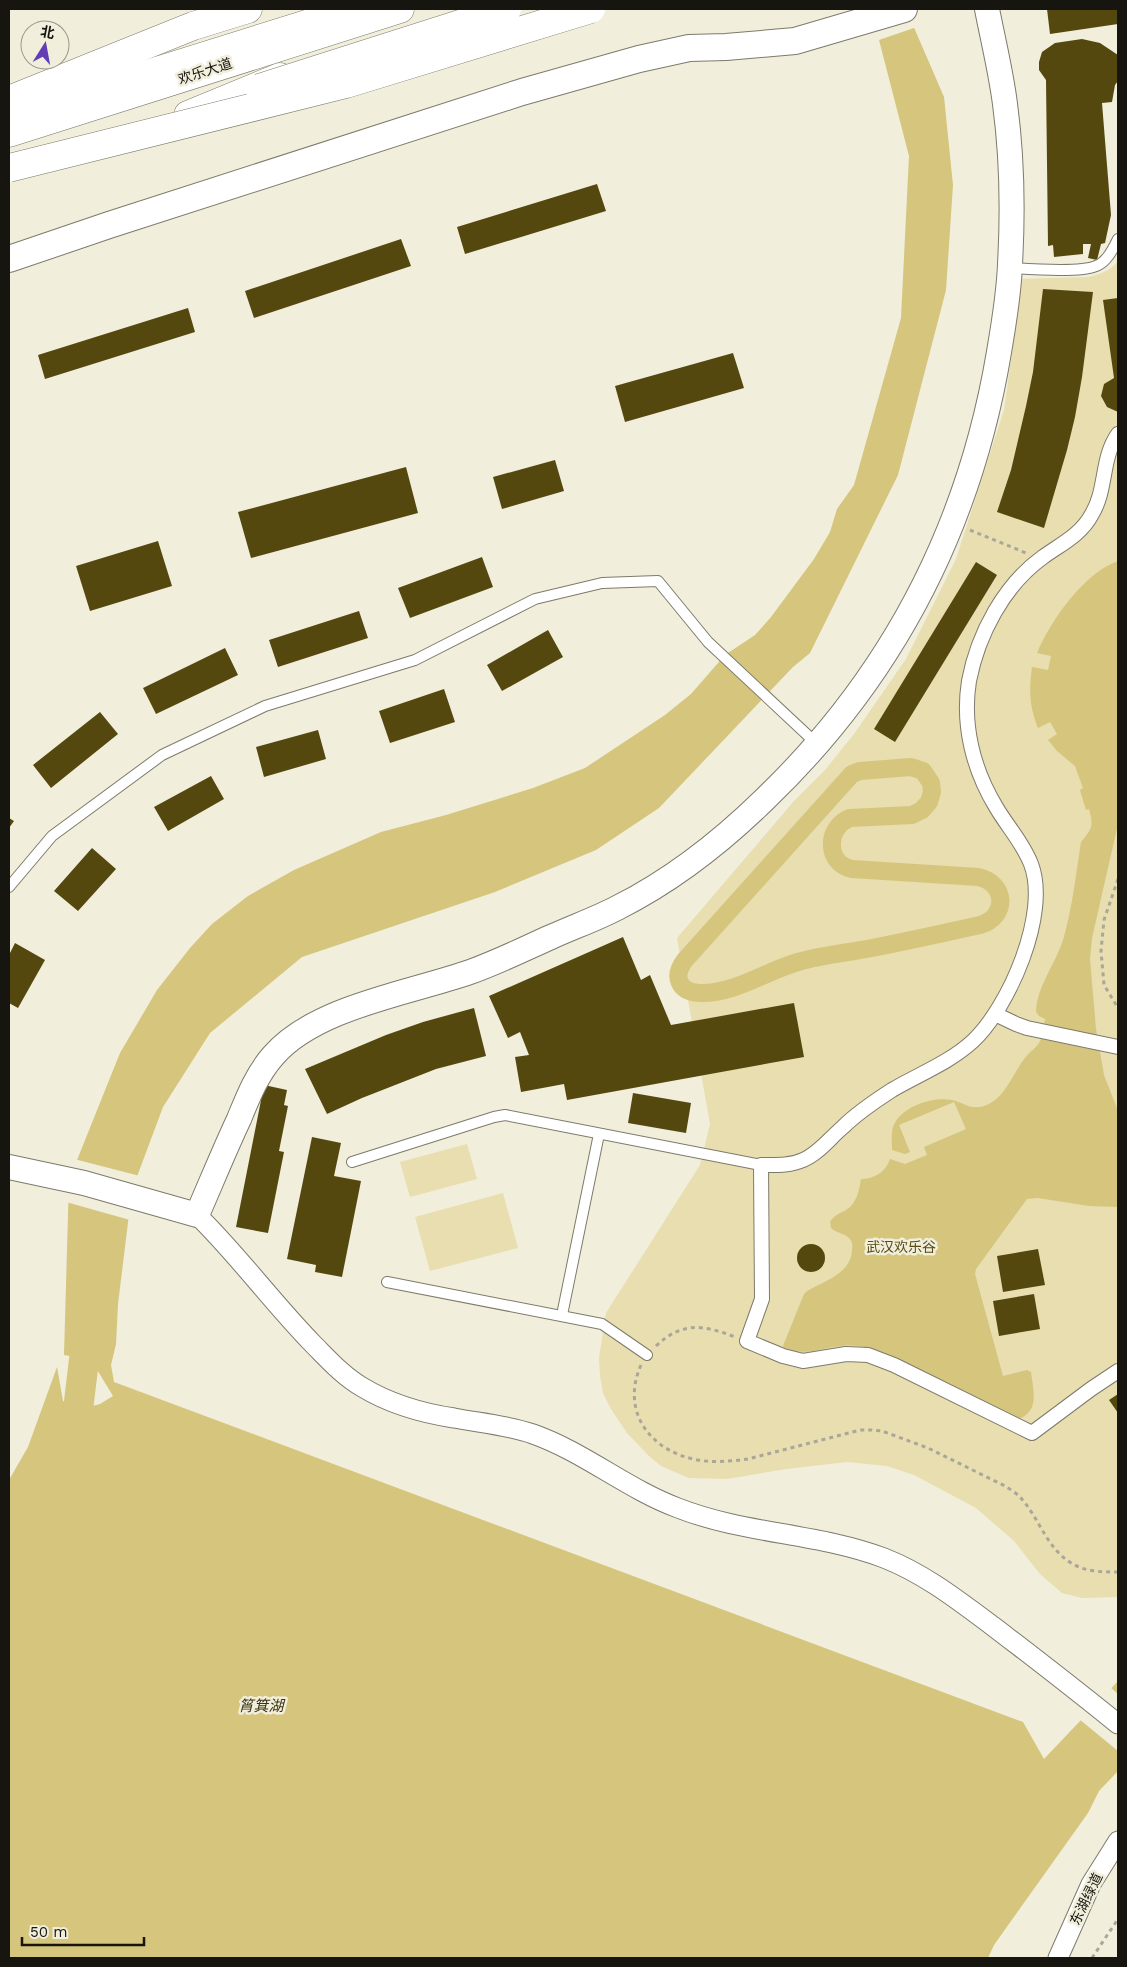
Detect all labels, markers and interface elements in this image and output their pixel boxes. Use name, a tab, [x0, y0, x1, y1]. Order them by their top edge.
north arrow	[20, 20, 70, 70]
text: 北	[39, 23, 56, 41]
street label: 欢乐大道	[176, 55, 234, 87]
park label: 武汉欢乐谷	[866, 1239, 936, 1255]
water label: 筲箕湖	[238, 1697, 285, 1715]
street label: 东湖绿道	[1067, 1870, 1105, 1928]
scale bar	[22, 1914, 145, 1946]
text: 50 m	[30, 1923, 67, 1941]

